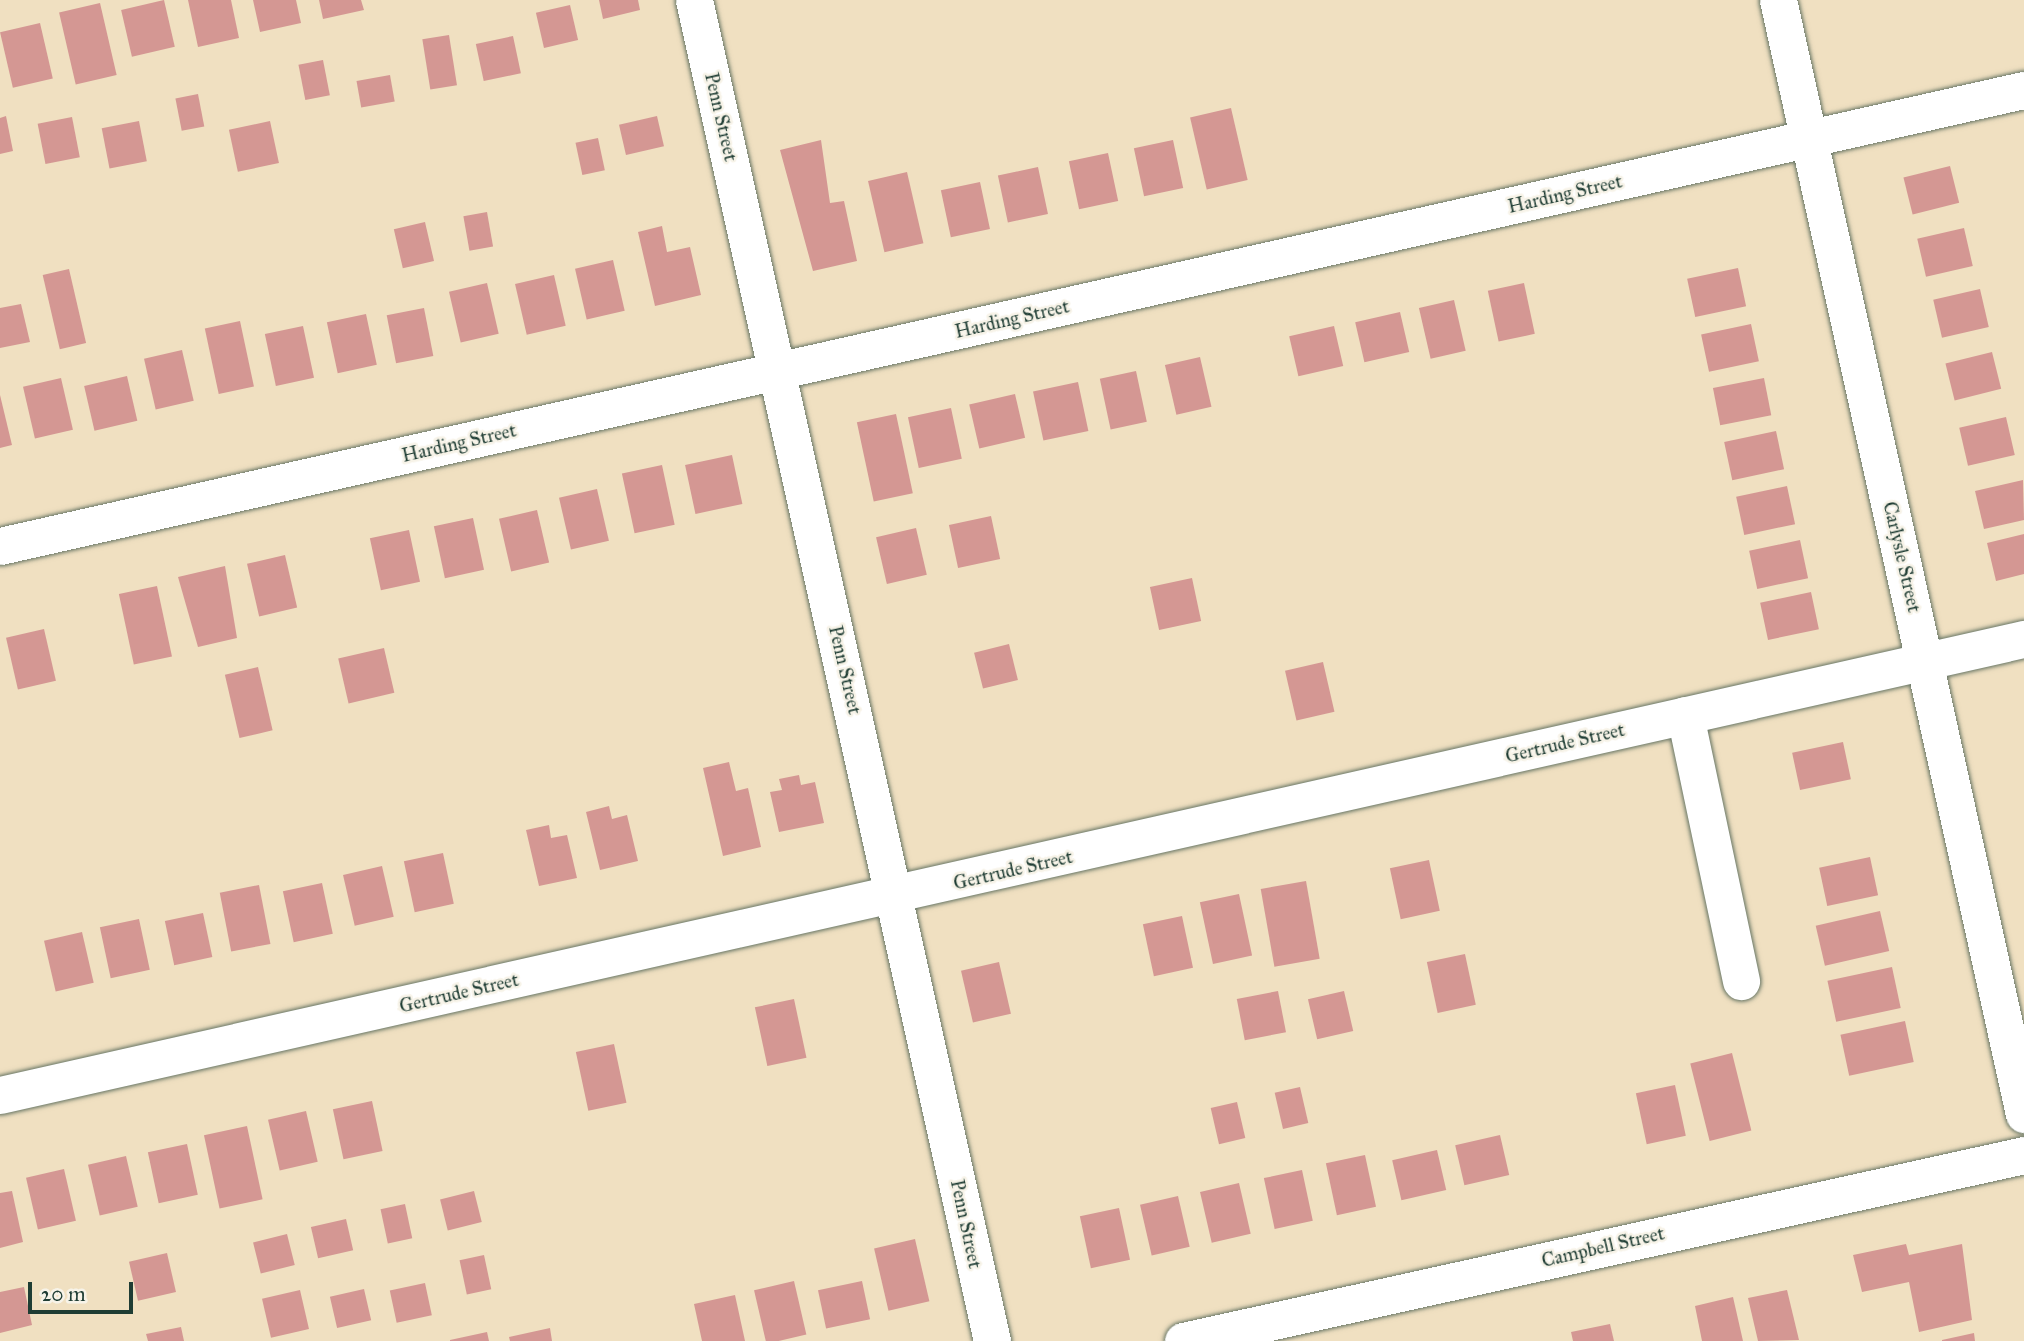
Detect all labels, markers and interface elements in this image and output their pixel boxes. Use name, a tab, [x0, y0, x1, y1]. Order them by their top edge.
street label: Penn Street	[700, 71, 742, 163]
street label: Harding Street	[1506, 170, 1624, 218]
street label: Harding Street	[953, 295, 1071, 343]
street label: Harding Street	[400, 419, 518, 467]
street label: Carlysle Street	[1878, 499, 1926, 615]
street label: Penn Street	[824, 624, 866, 716]
street label: Gertrude Street	[1503, 718, 1627, 768]
street label: Gertrude Street	[951, 845, 1075, 895]
street label: Gertrude Street	[397, 968, 521, 1018]
street label: Penn Street	[945, 1178, 987, 1270]
street label: Campbell Street	[1539, 1222, 1667, 1272]
scale bar	[32, 1268, 136, 1312]
text: 20 m	[41, 1281, 86, 1307]

